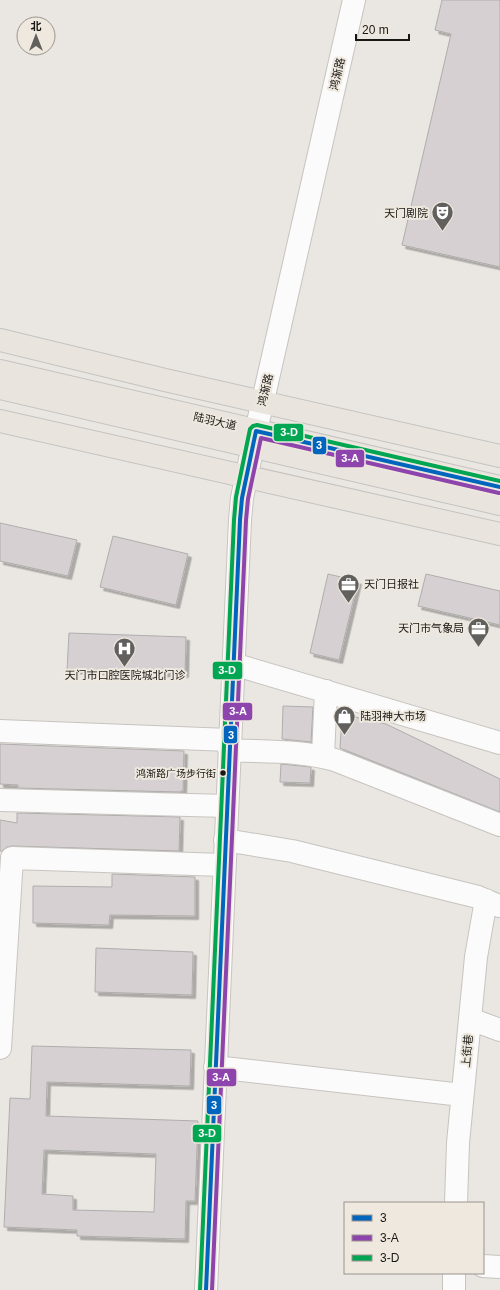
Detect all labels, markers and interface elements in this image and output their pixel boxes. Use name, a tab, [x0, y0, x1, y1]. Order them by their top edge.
north arrow	[16, 16, 56, 56]
scale bar	[356, 16, 409, 42]
text: 北	[31, 20, 42, 32]
text: 20 m	[362, 23, 389, 37]
street label: 鸿渐路	[327, 57, 347, 91]
theatre icon: 天门剧院	[430, 200, 456, 233]
place label: 天门剧院	[384, 207, 428, 219]
street label: 鸿渐路	[255, 373, 275, 407]
street label: 陆羽大道	[192, 410, 238, 432]
line badge: 3-D	[273, 423, 304, 442]
text: 3-D	[280, 426, 298, 438]
line badge: 3	[312, 436, 327, 455]
text: 3	[316, 439, 322, 451]
line badge: 3-A	[335, 449, 365, 468]
text: 3-A	[341, 452, 359, 464]
office icon: 天门日报社	[336, 571, 362, 604]
place label: 天门日报社	[364, 578, 419, 590]
office icon: 天门市气象局	[466, 615, 492, 648]
place label: 天门市气象局	[398, 622, 464, 634]
hospital icon: 天门市口腔医院城北门诊	[112, 636, 138, 669]
line badge: 3-D	[212, 661, 243, 680]
text: 3-D	[218, 664, 236, 676]
place label: 天门市口腔医院城北门诊	[65, 669, 186, 681]
line badge: 3-A	[222, 702, 253, 721]
shop icon: 陆羽神大市场	[332, 703, 358, 736]
text: 3-A	[229, 705, 247, 717]
place label: 陆羽神大市场	[360, 710, 426, 722]
line badge: 3	[223, 725, 238, 744]
text: 3	[228, 729, 234, 741]
place label: 鸿渐路广场步行街	[136, 768, 216, 779]
marker: 鸿渐路广场步行街	[218, 768, 228, 778]
street label: 上街巷	[460, 1034, 474, 1068]
line badge: 3-A	[206, 1068, 237, 1087]
text: 3-A	[212, 1071, 230, 1083]
line badge: 3	[206, 1095, 222, 1115]
text: 3	[211, 1099, 217, 1111]
line badge: 3-D	[192, 1124, 222, 1143]
text: 3-D	[198, 1127, 216, 1139]
legend	[344, 1202, 484, 1274]
text: 3	[380, 1211, 387, 1225]
text: 3-A	[380, 1231, 399, 1245]
text: 3-D	[380, 1251, 400, 1265]

